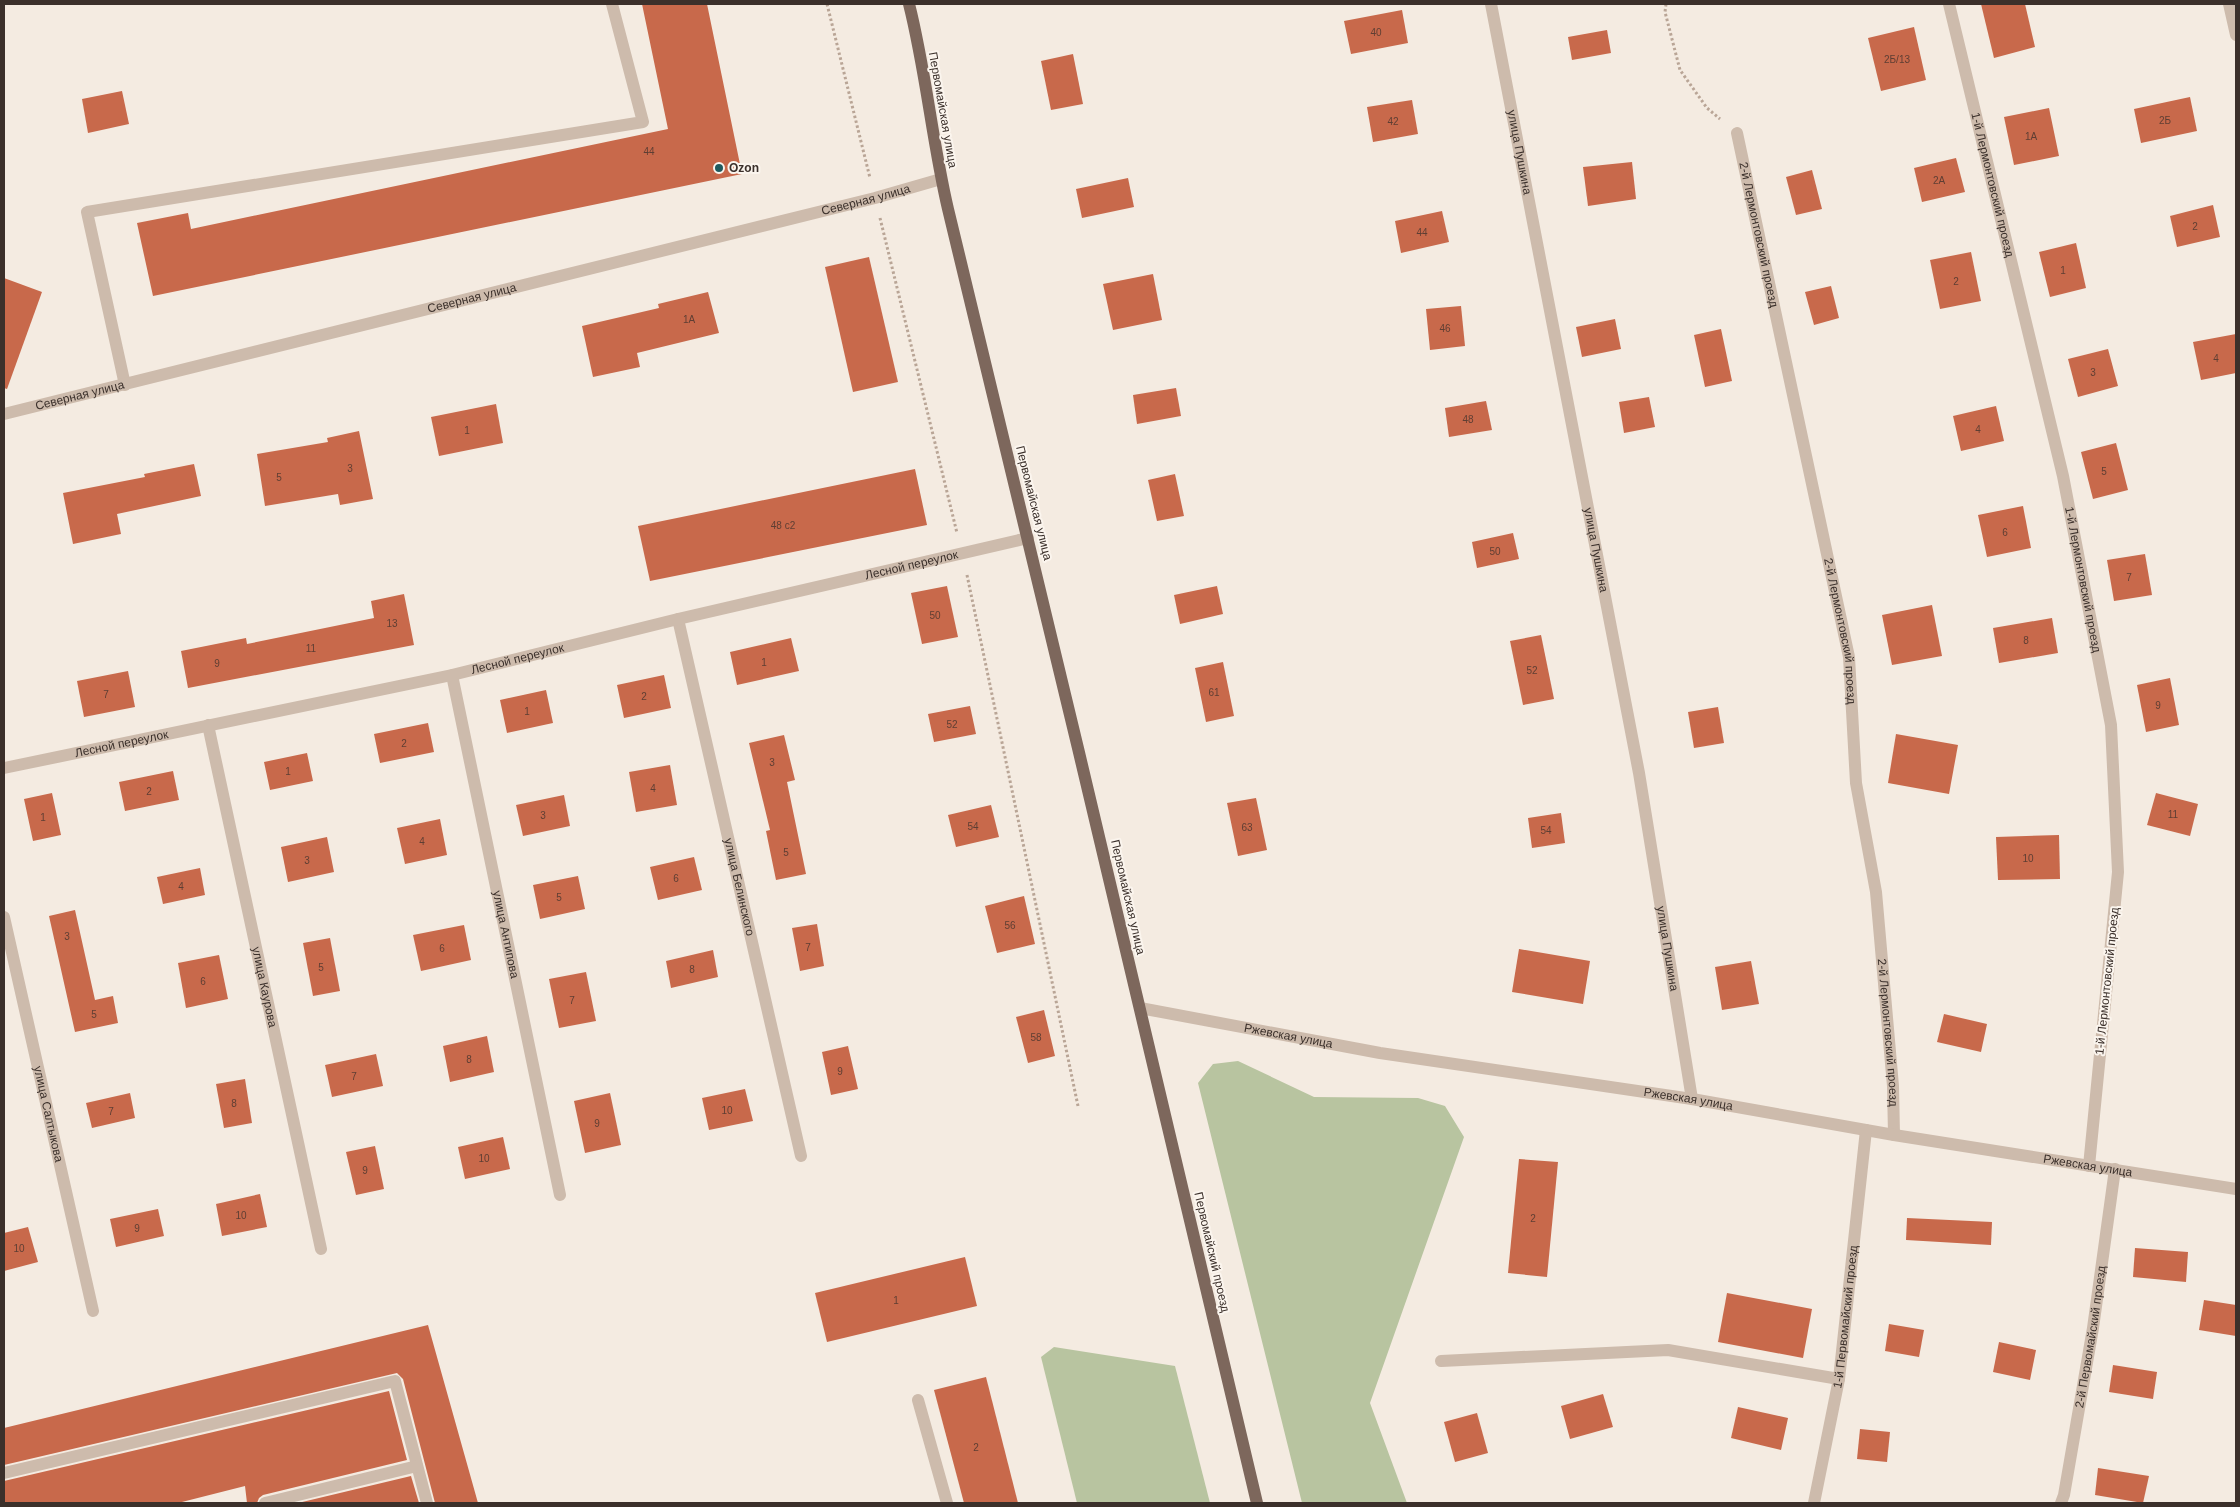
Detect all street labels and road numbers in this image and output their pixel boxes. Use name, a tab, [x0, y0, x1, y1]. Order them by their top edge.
street label: Первомайская улица	[926, 51, 960, 169]
street label: улица Пушкина	[1505, 109, 1535, 196]
street label: 1-й Лермонтовский проезд	[1968, 111, 2017, 259]
street label: 2-й Лермонтовский проезд	[1736, 161, 1781, 309]
street label: Северная улица	[820, 181, 912, 218]
street label: Северная улица	[426, 280, 518, 316]
street label: Северная улица	[34, 377, 126, 413]
street label: Первомайская улица	[1013, 444, 1055, 562]
street label: 1-й Лермонтовский проезд	[2062, 505, 2104, 654]
street label: улица Пушкина	[1581, 506, 1611, 594]
street label: Лесной переулок	[863, 547, 960, 583]
street label: 2-й Лермонтовский проезд	[1821, 557, 1859, 705]
street label: Лесной переулок	[470, 640, 566, 677]
street label: Лесной переулок	[73, 727, 170, 760]
street label: улица Белинского	[721, 837, 757, 938]
street label: Первомайская улица	[1108, 838, 1148, 956]
street label: улица Антипова	[490, 889, 522, 980]
street label: улица Пушкина	[1654, 905, 1681, 992]
street label: 1-й Лермонтовский проезд	[2092, 907, 2122, 1055]
street label: улица Каурова	[249, 945, 280, 1029]
street label: 2-й Лермонтовский проезд	[1875, 958, 1900, 1107]
street label: Ржевская улица	[1243, 1021, 1334, 1051]
street label: улица Салтыкова	[31, 1065, 66, 1164]
street label: Ржевская улица	[1643, 1085, 1734, 1113]
street label: Ржевская улица	[2042, 1152, 2134, 1180]
street label: Первомайский проезд	[1191, 1191, 1233, 1313]
street label: 1-й Первомайский проезд	[1830, 1245, 1860, 1390]
street label: 2-й Первомайский проезд	[2072, 1265, 2109, 1409]

